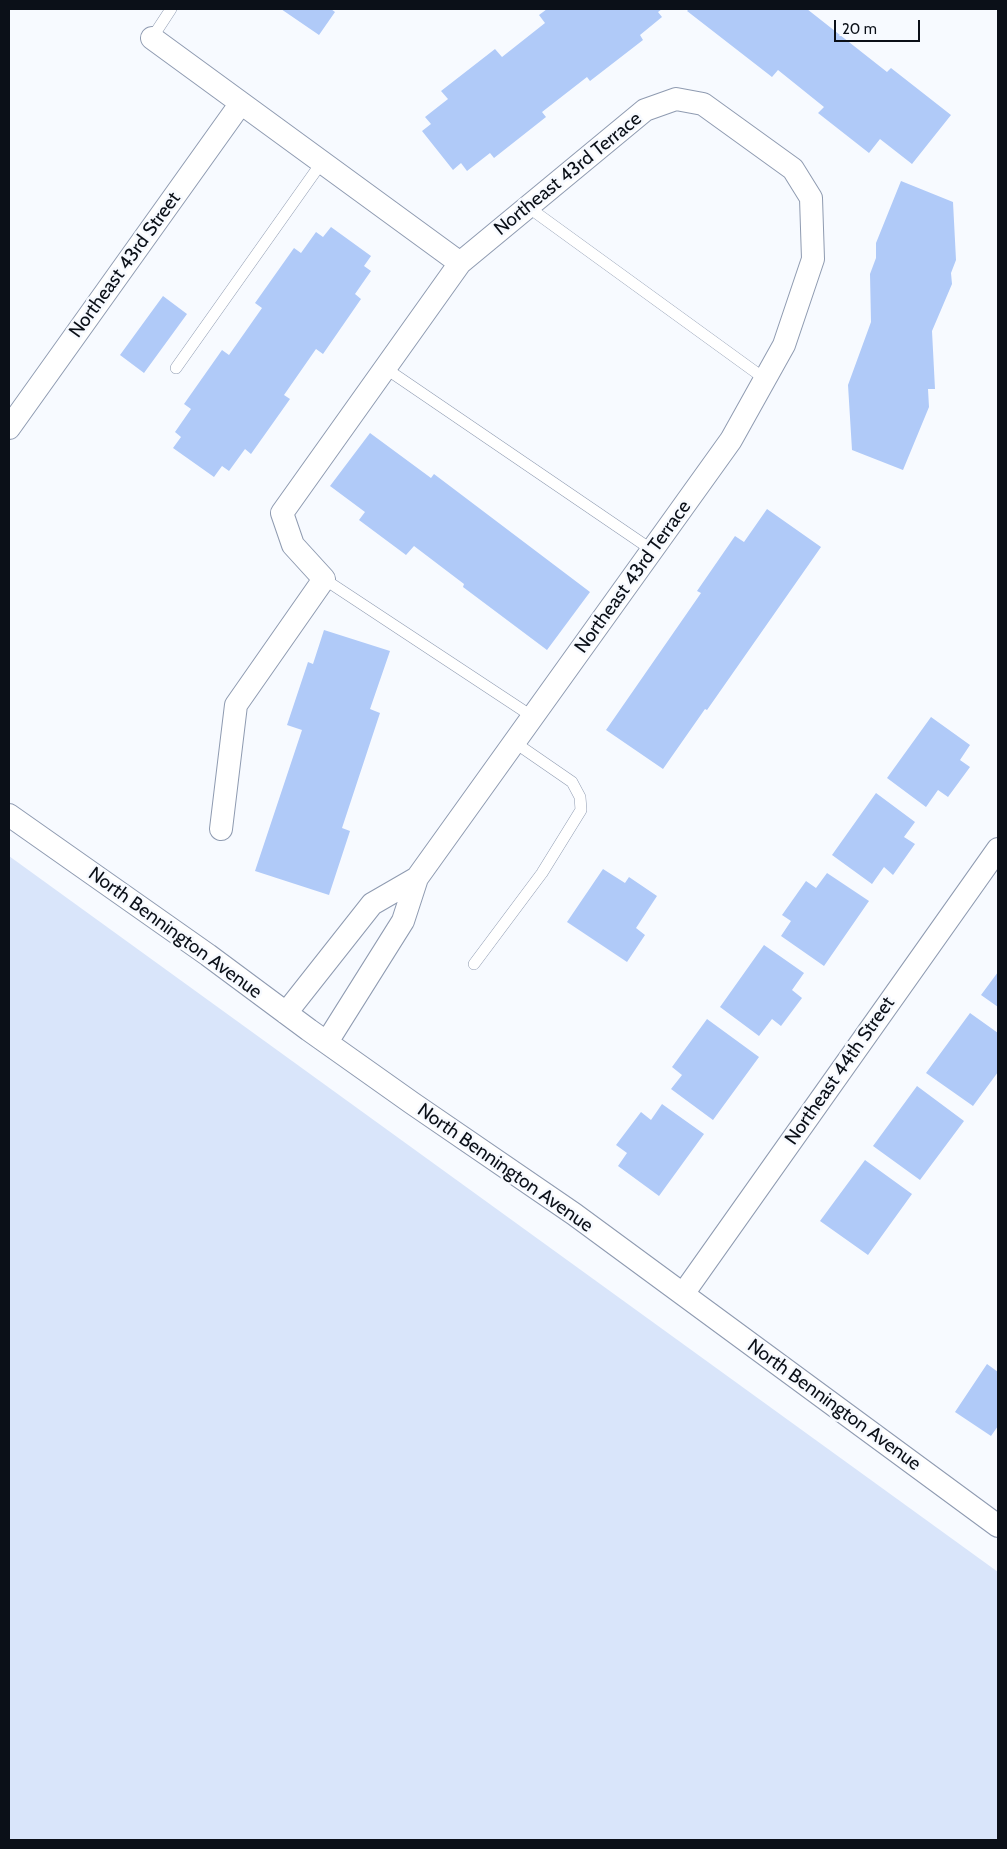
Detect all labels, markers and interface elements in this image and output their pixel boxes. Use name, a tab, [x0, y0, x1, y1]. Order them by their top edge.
scale bar	[837, 10, 923, 42]
text: 20 m	[842, 20, 877, 38]
street label: Northeast 43rd Terrace	[490, 108, 646, 240]
street label: Northeast 43rd Street	[65, 188, 185, 342]
street label: Northeast 43rd Terrace	[570, 496, 696, 658]
street label: North Bennington Avenue	[84, 862, 266, 1004]
street label: Northeast 44th Street	[780, 993, 900, 1149]
street label: North Bennington Avenue	[413, 1099, 597, 1237]
street label: North Bennington Avenue	[743, 1334, 925, 1476]

